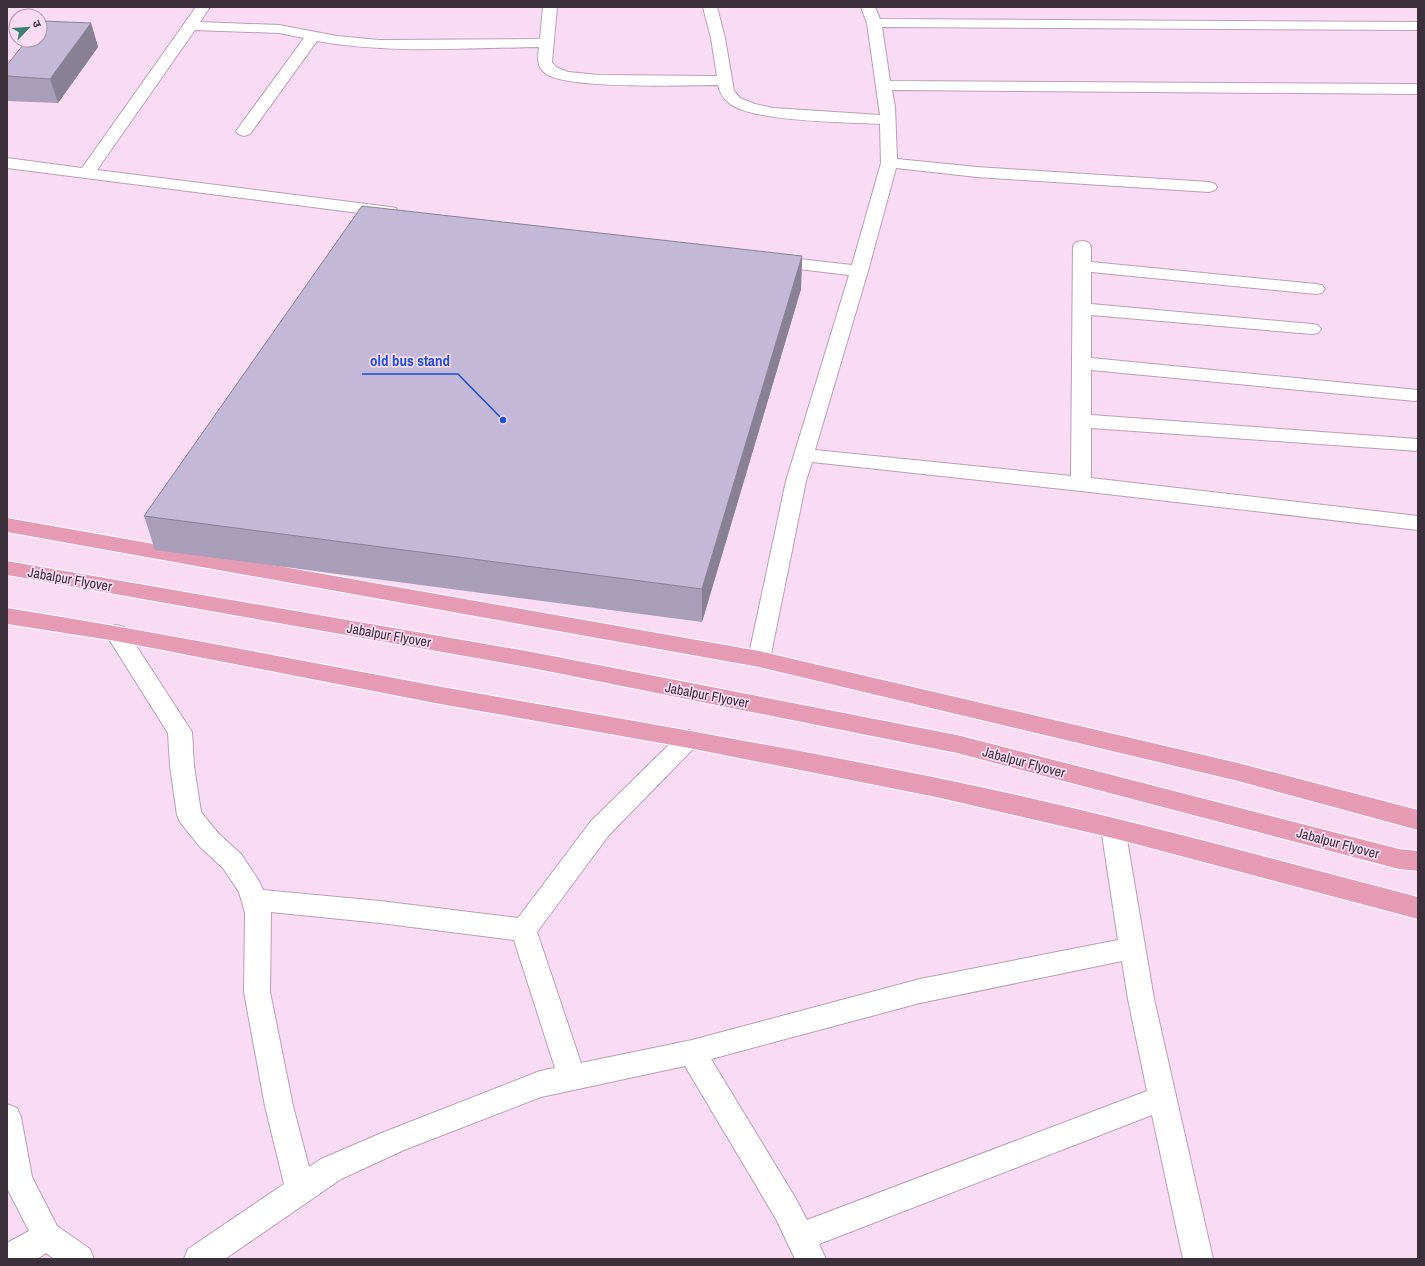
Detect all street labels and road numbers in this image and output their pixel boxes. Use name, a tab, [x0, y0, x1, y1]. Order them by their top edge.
street label: Jabalpur Flyover	[27, 563, 114, 595]
street label: Jabalpur Flyover	[346, 619, 433, 651]
street label: Jabalpur Flyover	[664, 678, 751, 712]
street label: Jabalpur Flyover	[981, 742, 1067, 782]
street label: Jabalpur Flyover	[1295, 823, 1381, 863]

